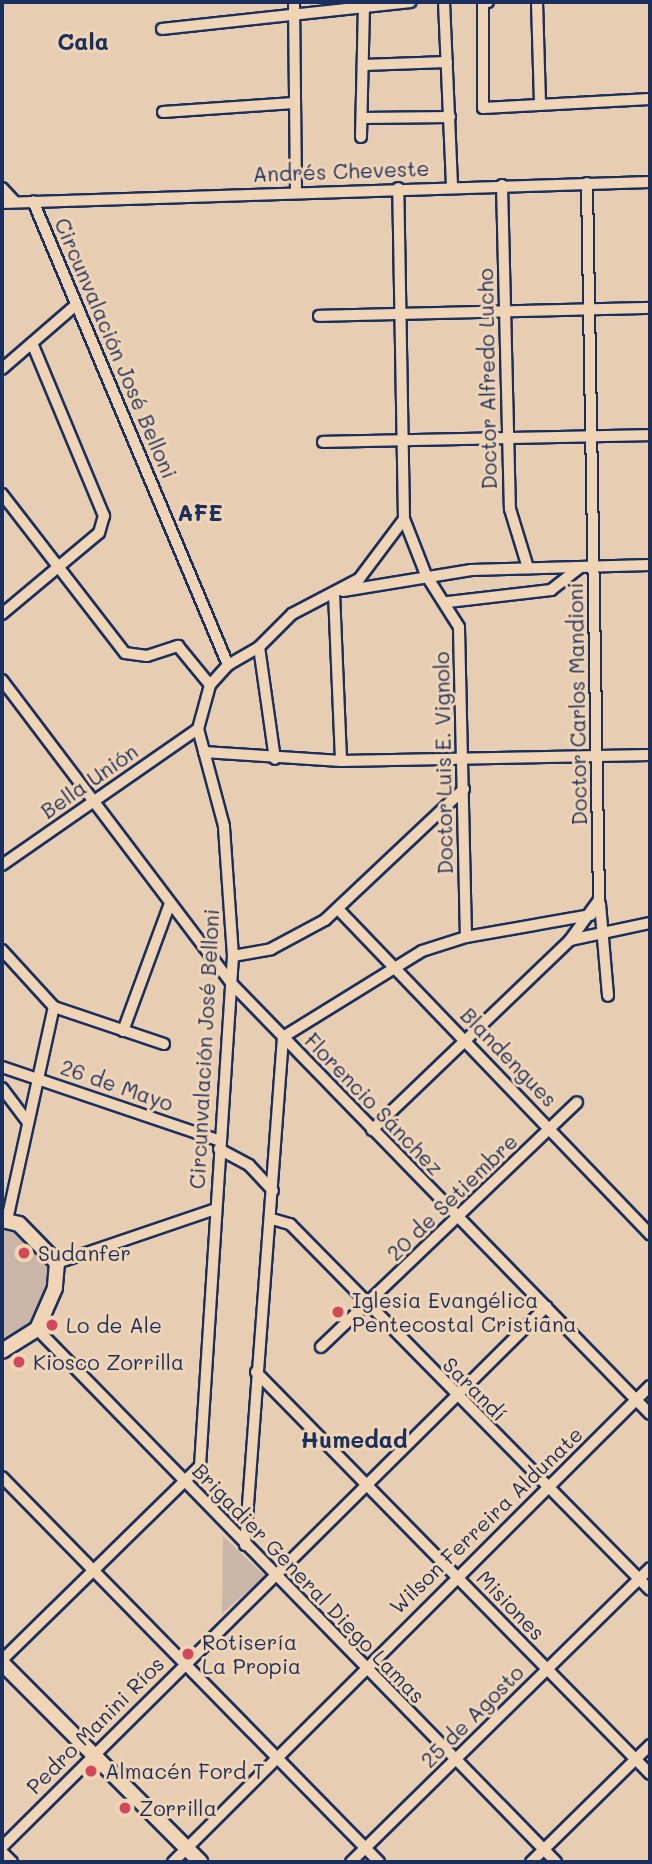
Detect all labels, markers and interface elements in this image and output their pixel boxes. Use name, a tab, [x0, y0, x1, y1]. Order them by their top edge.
district label: Cala	[57, 27, 109, 55]
street label: Andrés Cheveste	[252, 155, 430, 187]
street label: Circunvalación José Belloni	[50, 214, 182, 482]
street label: Doctor Alfredo Lucho	[472, 268, 502, 490]
district label: AFE	[177, 498, 223, 526]
street label: Doctor Carlos Mandioni	[562, 582, 592, 826]
street label: Doctor Luis E. Vignolo	[428, 651, 458, 875]
street label: Bella Unión	[36, 738, 142, 824]
street label: Circunvalación José Belloni	[184, 908, 224, 1190]
street label: Blandengues	[456, 1002, 562, 1112]
street label: Florencio Sánchez	[300, 1028, 448, 1180]
street label: 26 de Mayo	[57, 1054, 177, 1116]
street label: 20 de Setiembre	[382, 1128, 522, 1266]
place label: Sudanfer	[38, 1240, 131, 1266]
marker: Sudanfer	[16, 1245, 32, 1261]
place label: Iglesia Evangélica Pentecostal Cristiana	[352, 1287, 577, 1337]
marker: Iglesia Evangélica Pentecostal Cristiana	[330, 1304, 346, 1320]
place label: Lo de Ale	[66, 1312, 162, 1338]
marker: Lo de Ale	[44, 1317, 60, 1333]
place label: Kiosco Zorrilla	[33, 1349, 184, 1375]
street label: Sarandí	[438, 1352, 512, 1426]
marker: Kiosco Zorrilla	[11, 1354, 27, 1370]
street label: Wilson Ferreira Aldunate	[384, 1421, 588, 1619]
district label: Humedad	[301, 1425, 407, 1453]
street label: Brigadier General Diego Lamas	[188, 1458, 430, 1708]
street label: Misiones	[472, 1565, 550, 1645]
place label: Rotisería La Propia	[202, 1629, 301, 1679]
marker: Rotisería La Propia	[180, 1646, 196, 1662]
street label: Pedro Manini Ríos	[21, 1651, 169, 1799]
street label: 25 de Agosto	[415, 1659, 529, 1773]
place label: Almacén Ford T	[105, 1758, 265, 1784]
marker: Almacén Ford T	[83, 1763, 99, 1779]
place label: Zorrilla	[139, 1795, 217, 1821]
marker: Zorrilla	[117, 1800, 133, 1816]

